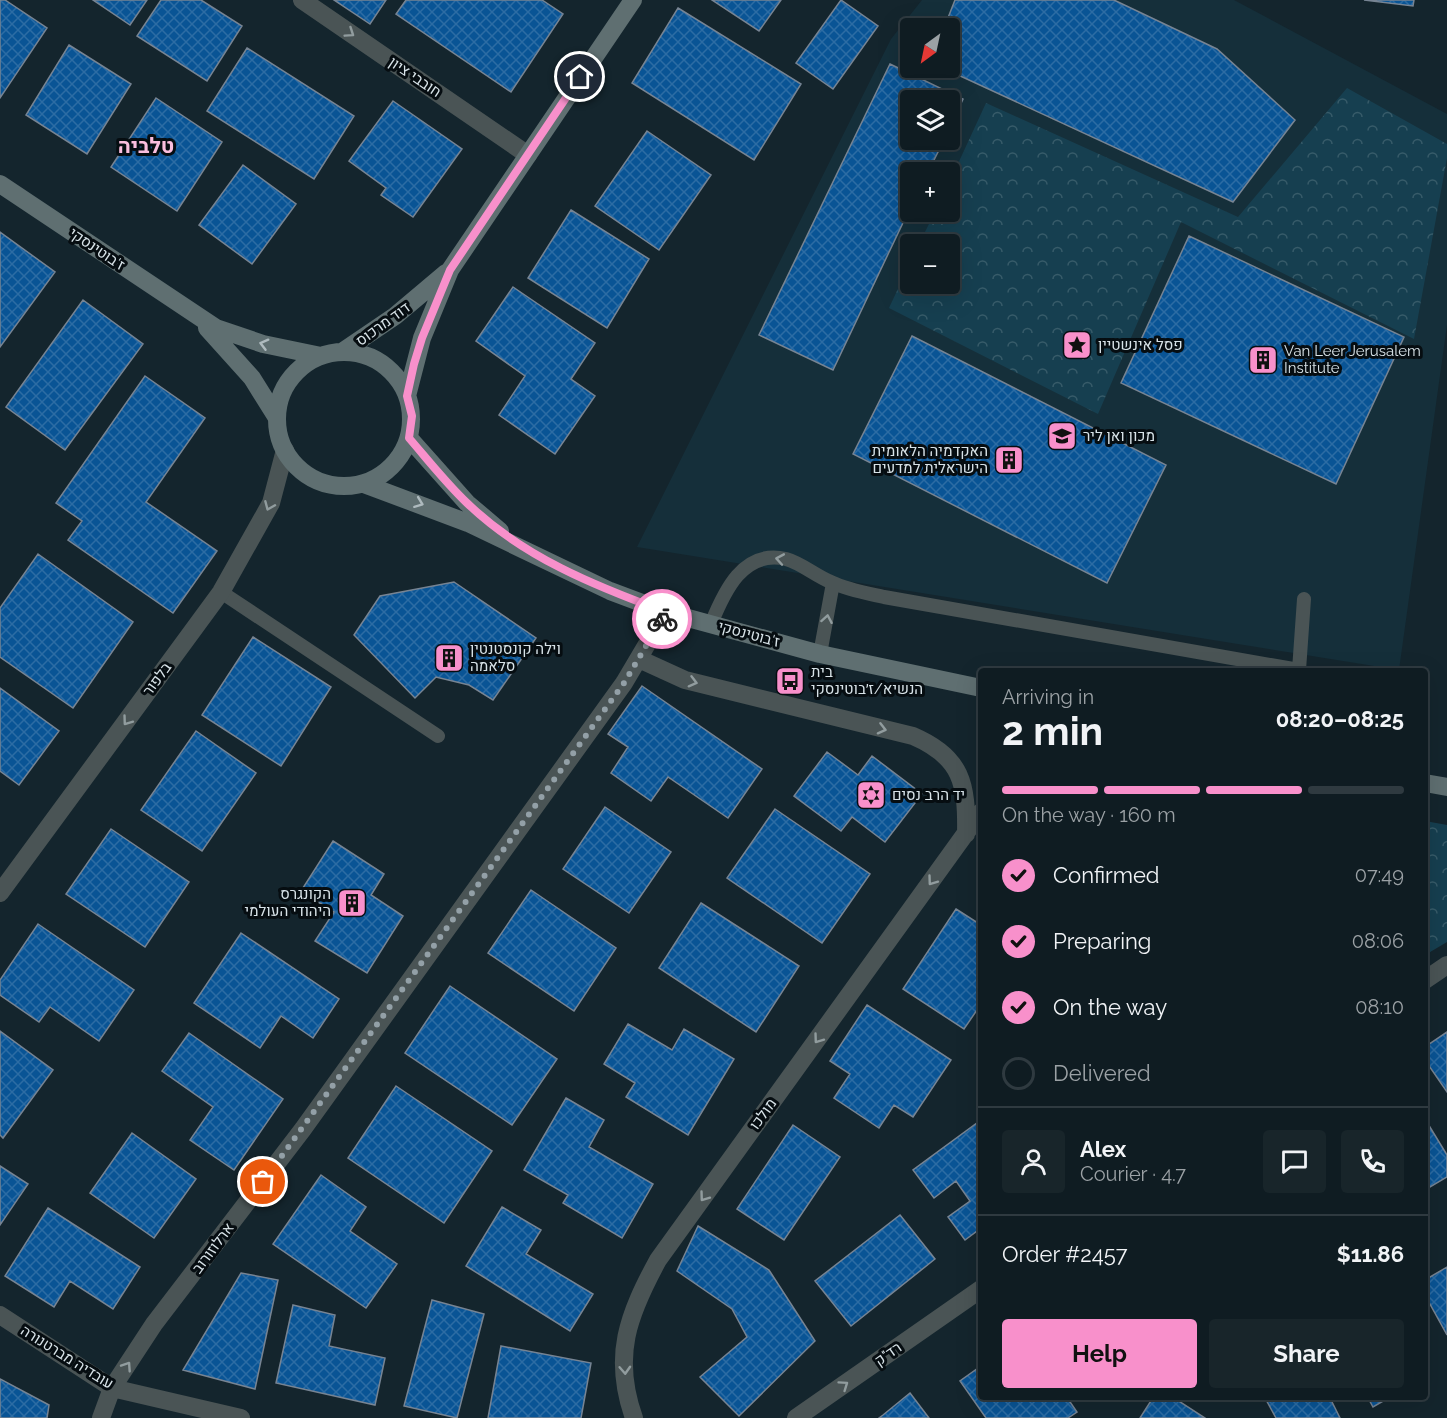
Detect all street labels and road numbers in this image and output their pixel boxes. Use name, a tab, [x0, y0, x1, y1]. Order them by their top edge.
street label: חובבי ציון	[385, 53, 445, 101]
street label: ז'בוטינסקי	[66, 224, 128, 274]
street label: דוד מרכוס	[352, 298, 414, 350]
street label: ז'בוטינסקי	[716, 617, 782, 651]
street label: בלפור	[139, 659, 175, 699]
street label: מולכו	[746, 1095, 780, 1133]
street label: ארלוזורוב	[188, 1219, 238, 1277]
street label: עובדיה מברטנורה	[17, 1321, 117, 1393]
street label: רד"ק	[871, 1338, 905, 1370]

